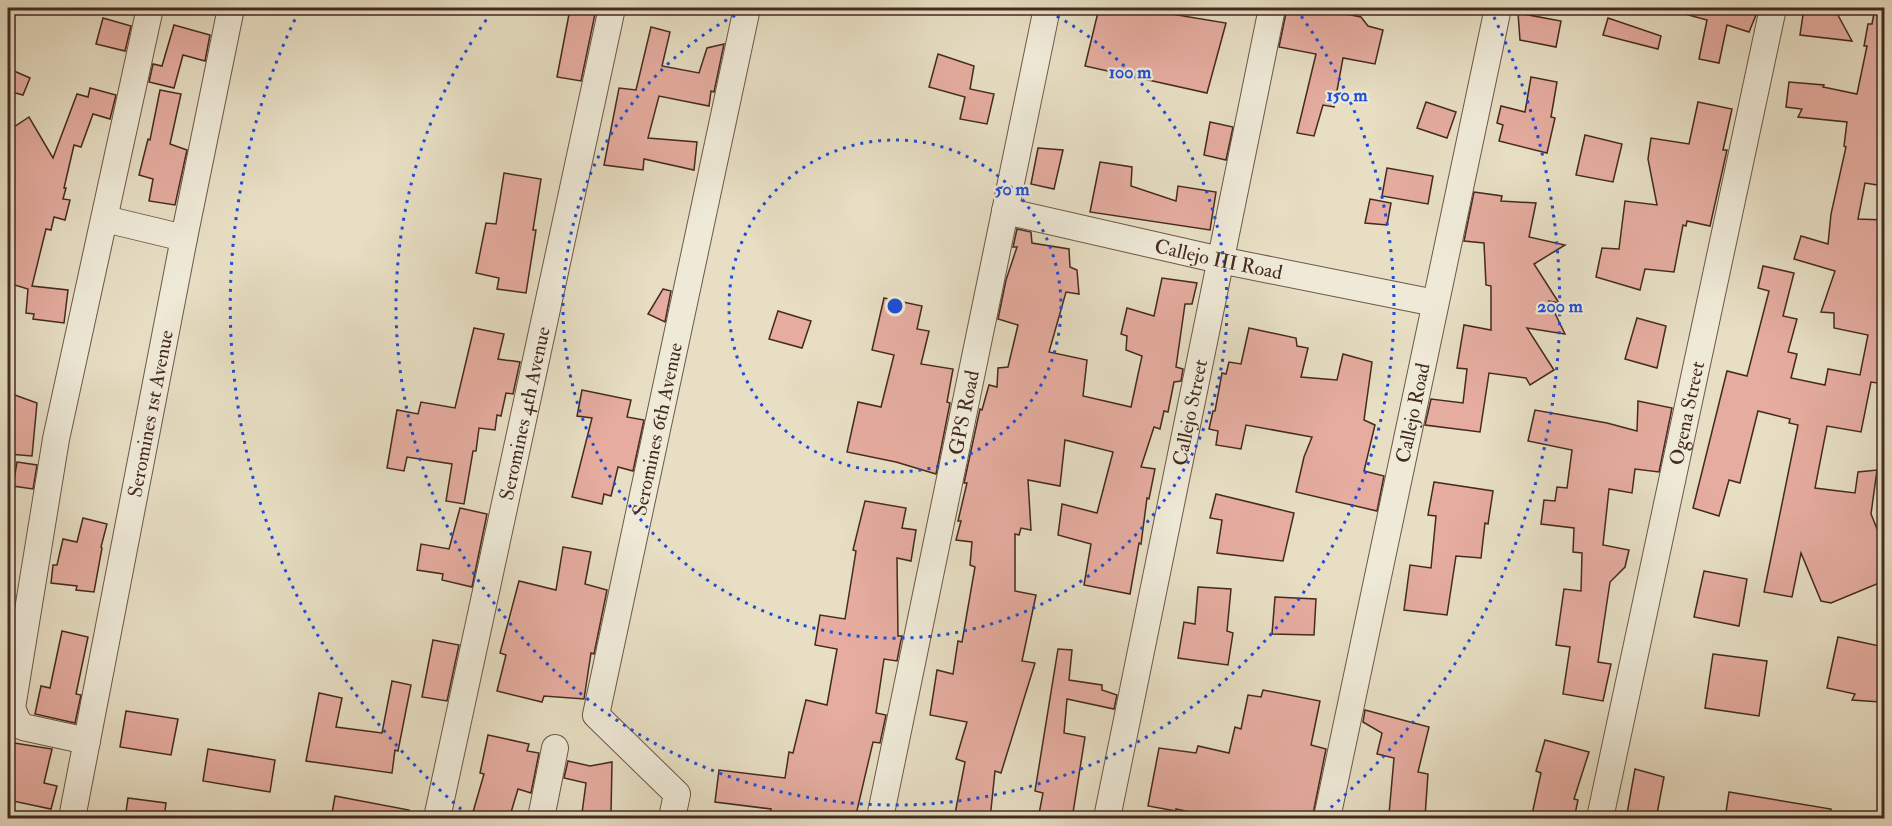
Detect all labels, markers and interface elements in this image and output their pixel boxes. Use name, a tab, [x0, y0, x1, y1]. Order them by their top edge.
text: 100 m	[1109, 61, 1152, 84]
text: 150 m	[1326, 84, 1369, 107]
text: 50 m	[995, 178, 1030, 201]
street label: Callejo III Road	[1152, 234, 1285, 285]
text: 200 m	[1537, 295, 1584, 318]
centre of rings	[885, 296, 905, 316]
street label: Seromines 4th Avenue	[494, 324, 556, 503]
street label: Seromines 1st Avenue	[122, 328, 179, 499]
street label: Seromines 6th Avenue	[627, 340, 688, 518]
street label: Callejo Street	[1167, 356, 1213, 468]
street label: Ogena Street	[1664, 359, 1710, 467]
street label: Callejo Road	[1390, 361, 1436, 465]
street label: GPS Road	[943, 368, 985, 457]

